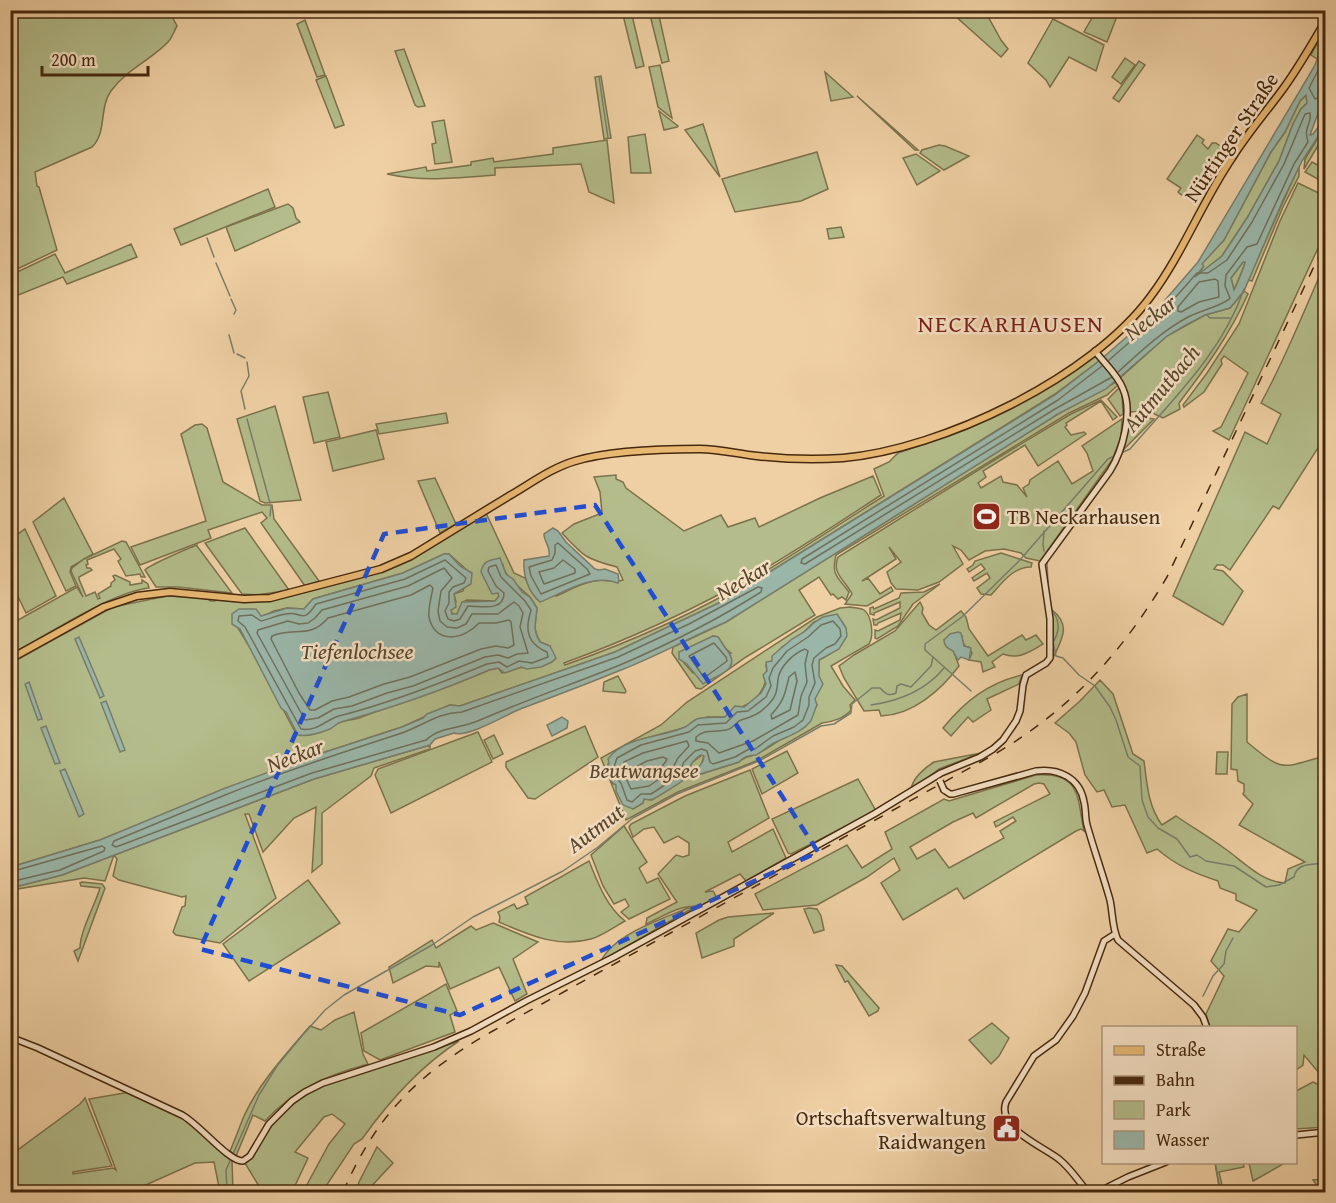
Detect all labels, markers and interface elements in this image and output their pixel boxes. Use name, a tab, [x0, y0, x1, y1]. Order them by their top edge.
scale bar	[42, 39, 148, 77]
text: 200 m	[51, 46, 96, 73]
street label: Nürtinger Straße	[1176, 66, 1286, 208]
water label: Neckar	[1116, 286, 1184, 348]
district label: NECKARHAUSEN	[918, 306, 1104, 341]
water label: Autmutbach	[1114, 337, 1207, 439]
sports icon: TB Neckarhausen	[970, 500, 1002, 532]
place label: TB Neckarhausen	[1007, 501, 1160, 532]
water label: Neckar	[709, 550, 777, 608]
water label: Tiefenlochsee	[301, 635, 413, 667]
water label: Neckar	[261, 729, 329, 781]
water label: Beutwangsee	[588, 754, 699, 786]
water label: Autmut	[559, 795, 631, 861]
legend	[1102, 1026, 1297, 1164]
text: Straße	[1156, 1036, 1206, 1063]
text: Bahn	[1156, 1066, 1195, 1093]
text: Park	[1156, 1096, 1192, 1123]
place label: Ortschaftsverwaltung Raidwangen	[796, 1102, 987, 1157]
public building icon: Ortschaftsverwaltung Raidwangen	[991, 1113, 1023, 1145]
text: Wasser	[1156, 1126, 1210, 1153]

